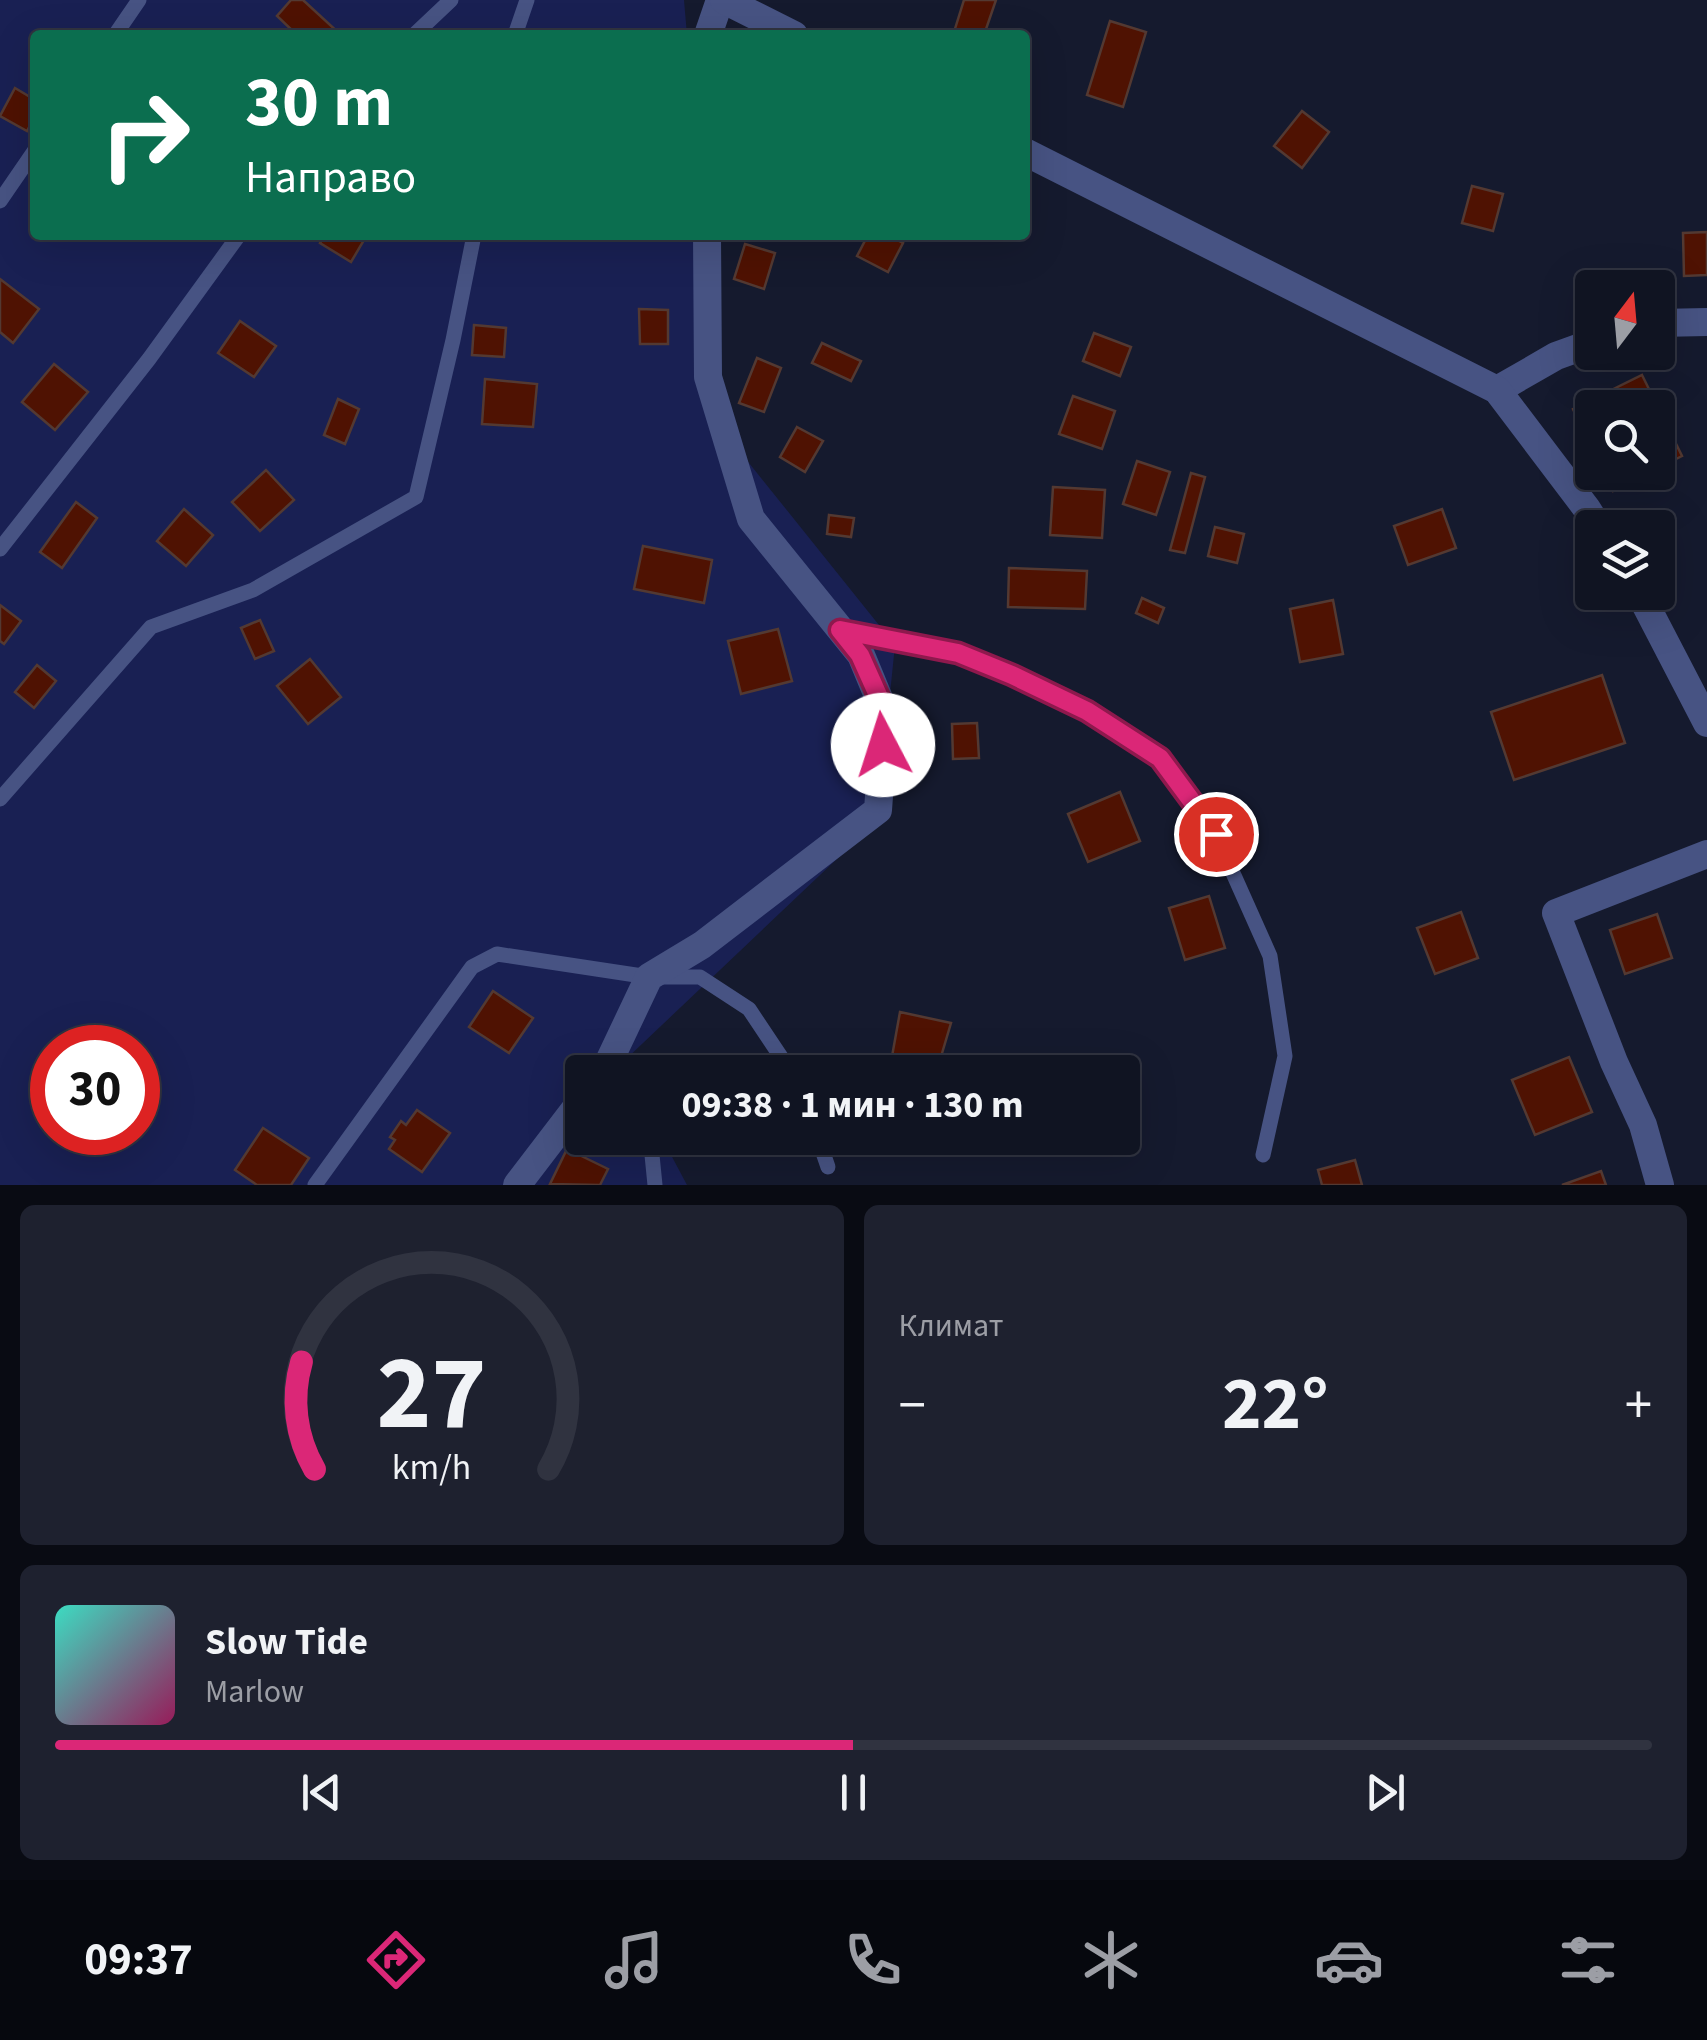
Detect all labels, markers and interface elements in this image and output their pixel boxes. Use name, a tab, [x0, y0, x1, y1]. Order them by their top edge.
text: 30 m	[245, 53, 393, 153]
icon: right	[80, 70, 210, 200]
text: Направо	[245, 146, 416, 210]
north arrow	[1575, 270, 1675, 370]
map controls	[1575, 270, 1675, 610]
button: search	[1575, 390, 1675, 490]
button: layers	[1575, 510, 1675, 610]
position arrow	[831, 693, 935, 797]
pin	[1174, 792, 1259, 877]
icon: arrive	[1189, 807, 1244, 862]
speed limit sign: 30	[30, 1025, 160, 1155]
text: 09:38 · 1 мин · 130 m	[681, 1078, 1024, 1132]
text: Климат	[899, 1303, 1003, 1349]
text: 27	[377, 1321, 487, 1469]
text: 22°	[1222, 1351, 1329, 1458]
text: −	[899, 1367, 926, 1445]
text: +	[1625, 1367, 1652, 1445]
text: km/h	[392, 1442, 471, 1493]
text: Slow Tide	[205, 1615, 368, 1669]
text: Marlow	[205, 1669, 304, 1715]
icon: previous	[294, 1765, 349, 1820]
icon: pause	[826, 1765, 881, 1820]
icon: next	[1358, 1765, 1413, 1820]
icon: directions	[361, 1925, 431, 1995]
icon: music	[599, 1925, 669, 1995]
icon: phone	[838, 1925, 908, 1995]
icon: climate	[1076, 1925, 1146, 1995]
icon: car	[1314, 1925, 1384, 1995]
icon: filters	[1553, 1925, 1623, 1995]
text: 09:37	[84, 1928, 193, 1992]

